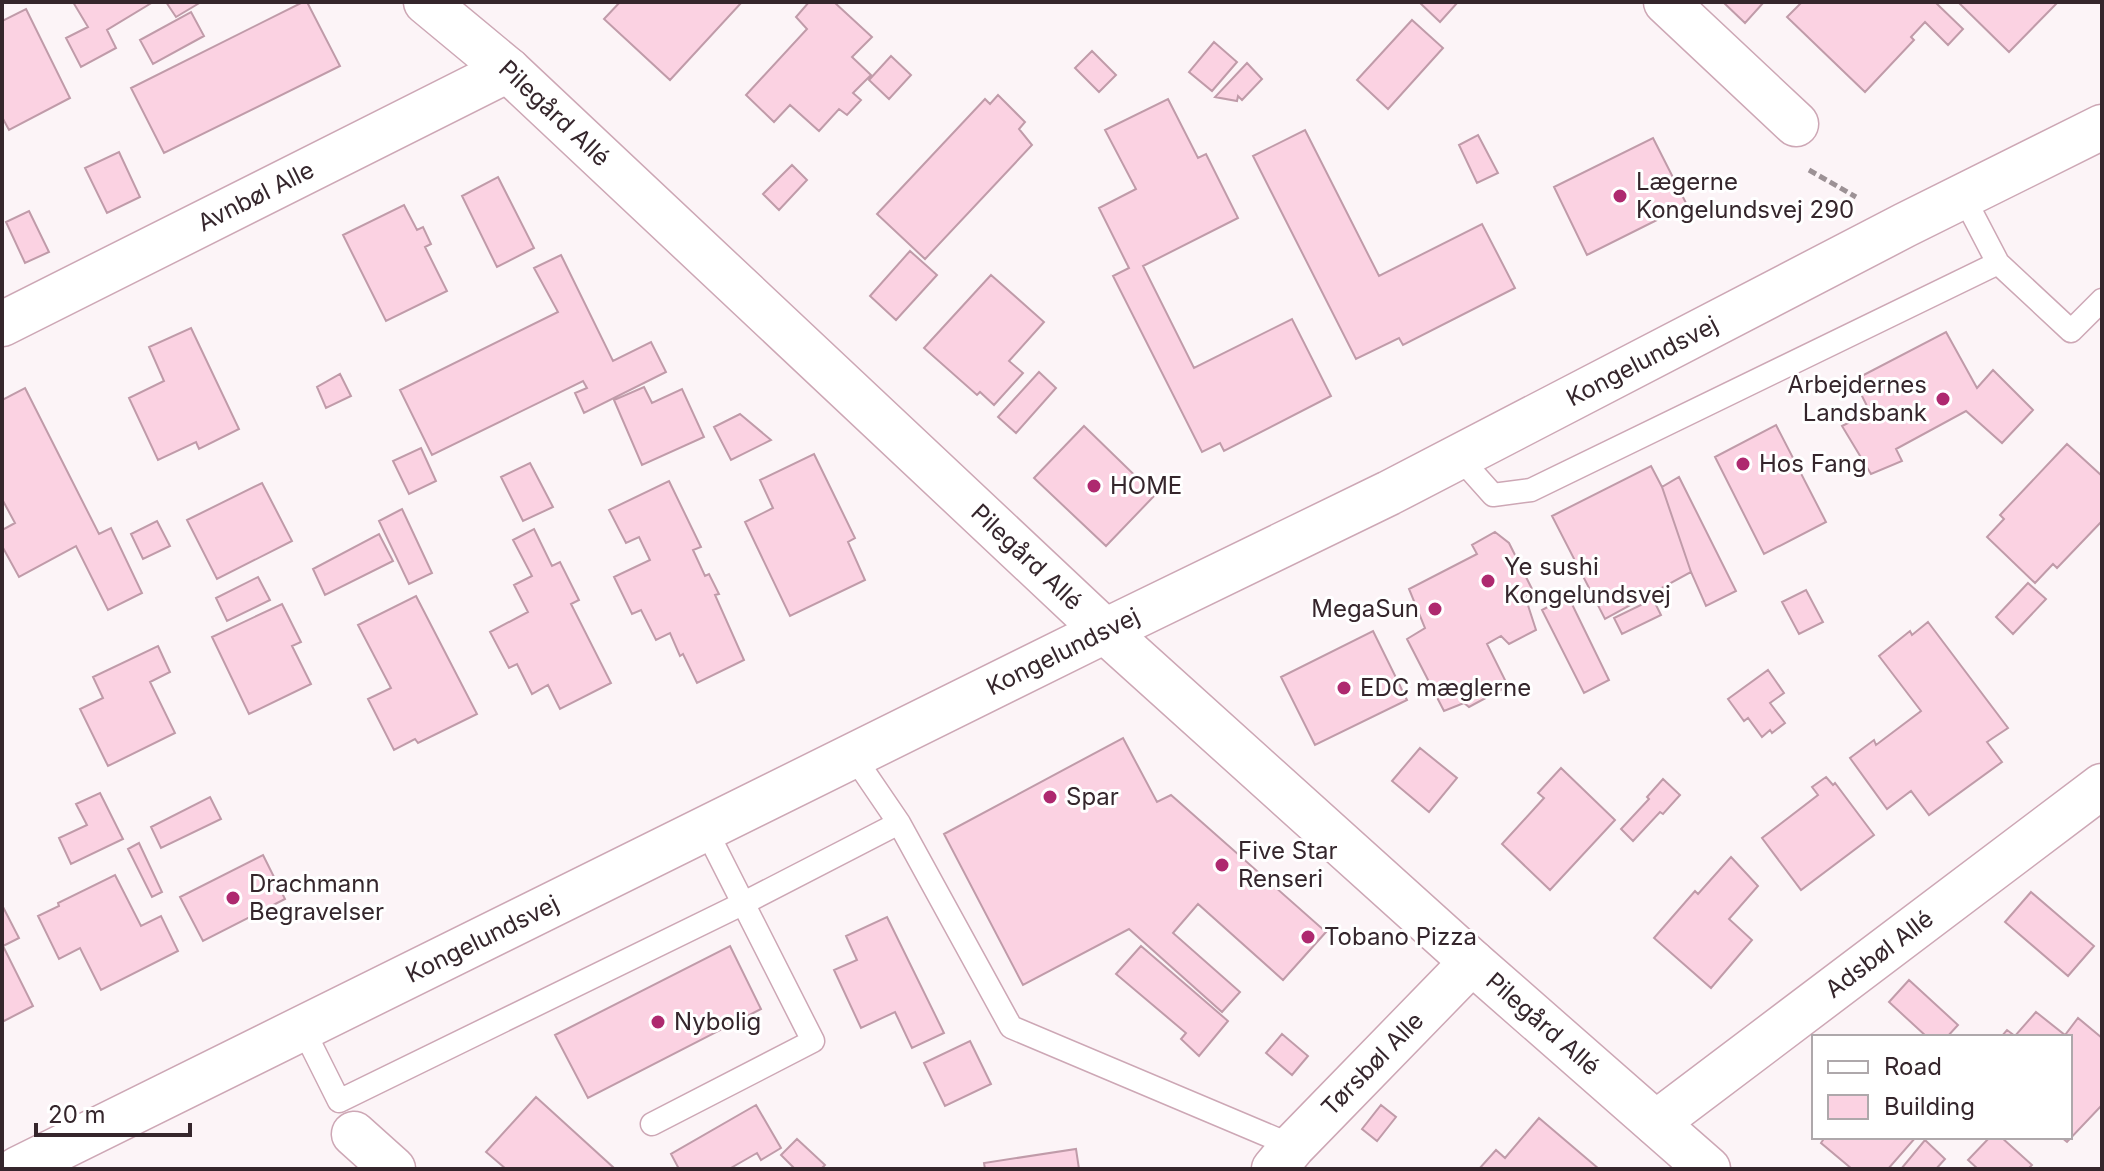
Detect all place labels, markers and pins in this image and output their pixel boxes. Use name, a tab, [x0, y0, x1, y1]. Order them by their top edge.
place label: Lægerne Kongelundsvej 290	[1636, 167, 1854, 224]
marker: Lægerne Kongelundsvej 290	[1611, 187, 1629, 205]
place label: Arbejdernes Landsbank	[1788, 370, 1927, 427]
marker: Arbejdernes Landsbank	[1934, 390, 1952, 408]
place label: Hos Fang	[1759, 449, 1867, 478]
marker: Hos Fang	[1734, 455, 1752, 473]
place label: HOME	[1110, 471, 1182, 500]
marker: HOME	[1085, 477, 1103, 495]
place label: Ye sushi Kongelundsvej	[1504, 552, 1671, 609]
marker: Ye sushi Kongelundsvej	[1479, 572, 1497, 590]
place label: MegaSun	[1311, 594, 1419, 623]
marker: MegaSun	[1426, 600, 1444, 618]
place label: EDC mæglerne	[1360, 673, 1531, 702]
marker: EDC mæglerne	[1335, 679, 1353, 697]
place label: Spar	[1066, 782, 1119, 811]
marker: Spar	[1041, 788, 1059, 806]
place label: Five Star Renseri	[1238, 836, 1338, 893]
marker: Five Star Renseri	[1213, 856, 1231, 874]
place label: Drachmann Begravelser	[249, 869, 384, 926]
marker: Drachmann Begravelser	[224, 889, 242, 907]
place label: Tobano Pizza	[1324, 922, 1477, 951]
marker: Tobano Pizza	[1299, 928, 1317, 946]
place label: Nybolig	[674, 1007, 761, 1036]
marker: Nybolig	[649, 1013, 667, 1031]

